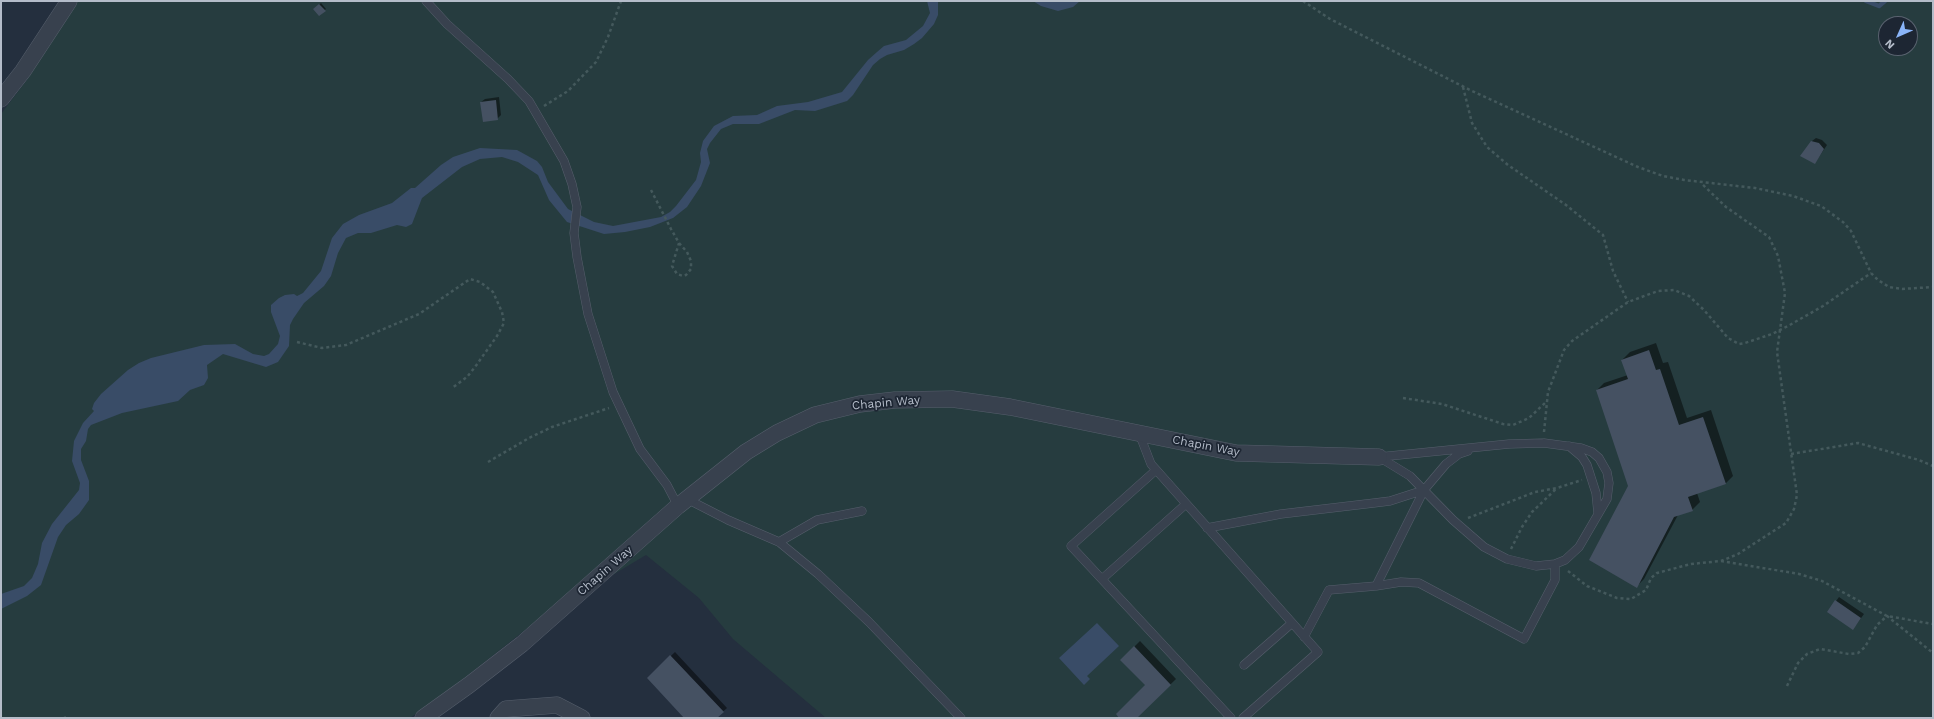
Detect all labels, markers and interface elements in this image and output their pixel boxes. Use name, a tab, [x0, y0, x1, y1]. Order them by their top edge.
north arrow	[1878, 16, 1918, 56]
text: N	[1882, 37, 1897, 52]
street label: Chapin Way	[851, 393, 921, 413]
street label: Chapin Way	[1171, 432, 1241, 460]
street label: Chapin Way	[574, 543, 636, 599]

